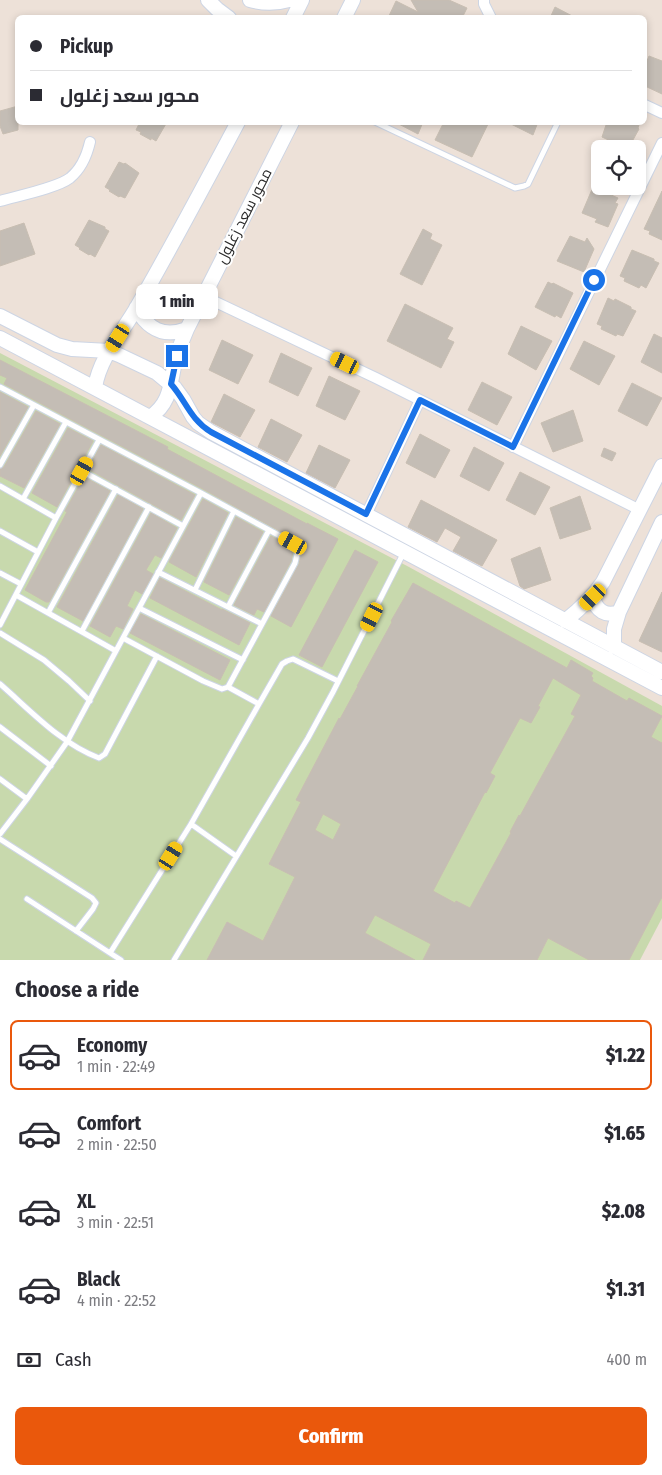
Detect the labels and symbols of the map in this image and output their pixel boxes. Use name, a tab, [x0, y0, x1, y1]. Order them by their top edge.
street label: محور سعد زغلول	[212, 165, 276, 267]
route start	[583, 269, 605, 291]
callout: 1 min	[136, 284, 218, 318]
car	[103, 321, 132, 355]
route end	[166, 345, 188, 367]
car	[328, 350, 361, 376]
car	[68, 454, 95, 488]
car	[276, 529, 309, 557]
car	[577, 581, 608, 613]
car	[358, 600, 385, 634]
car	[156, 839, 185, 873]

